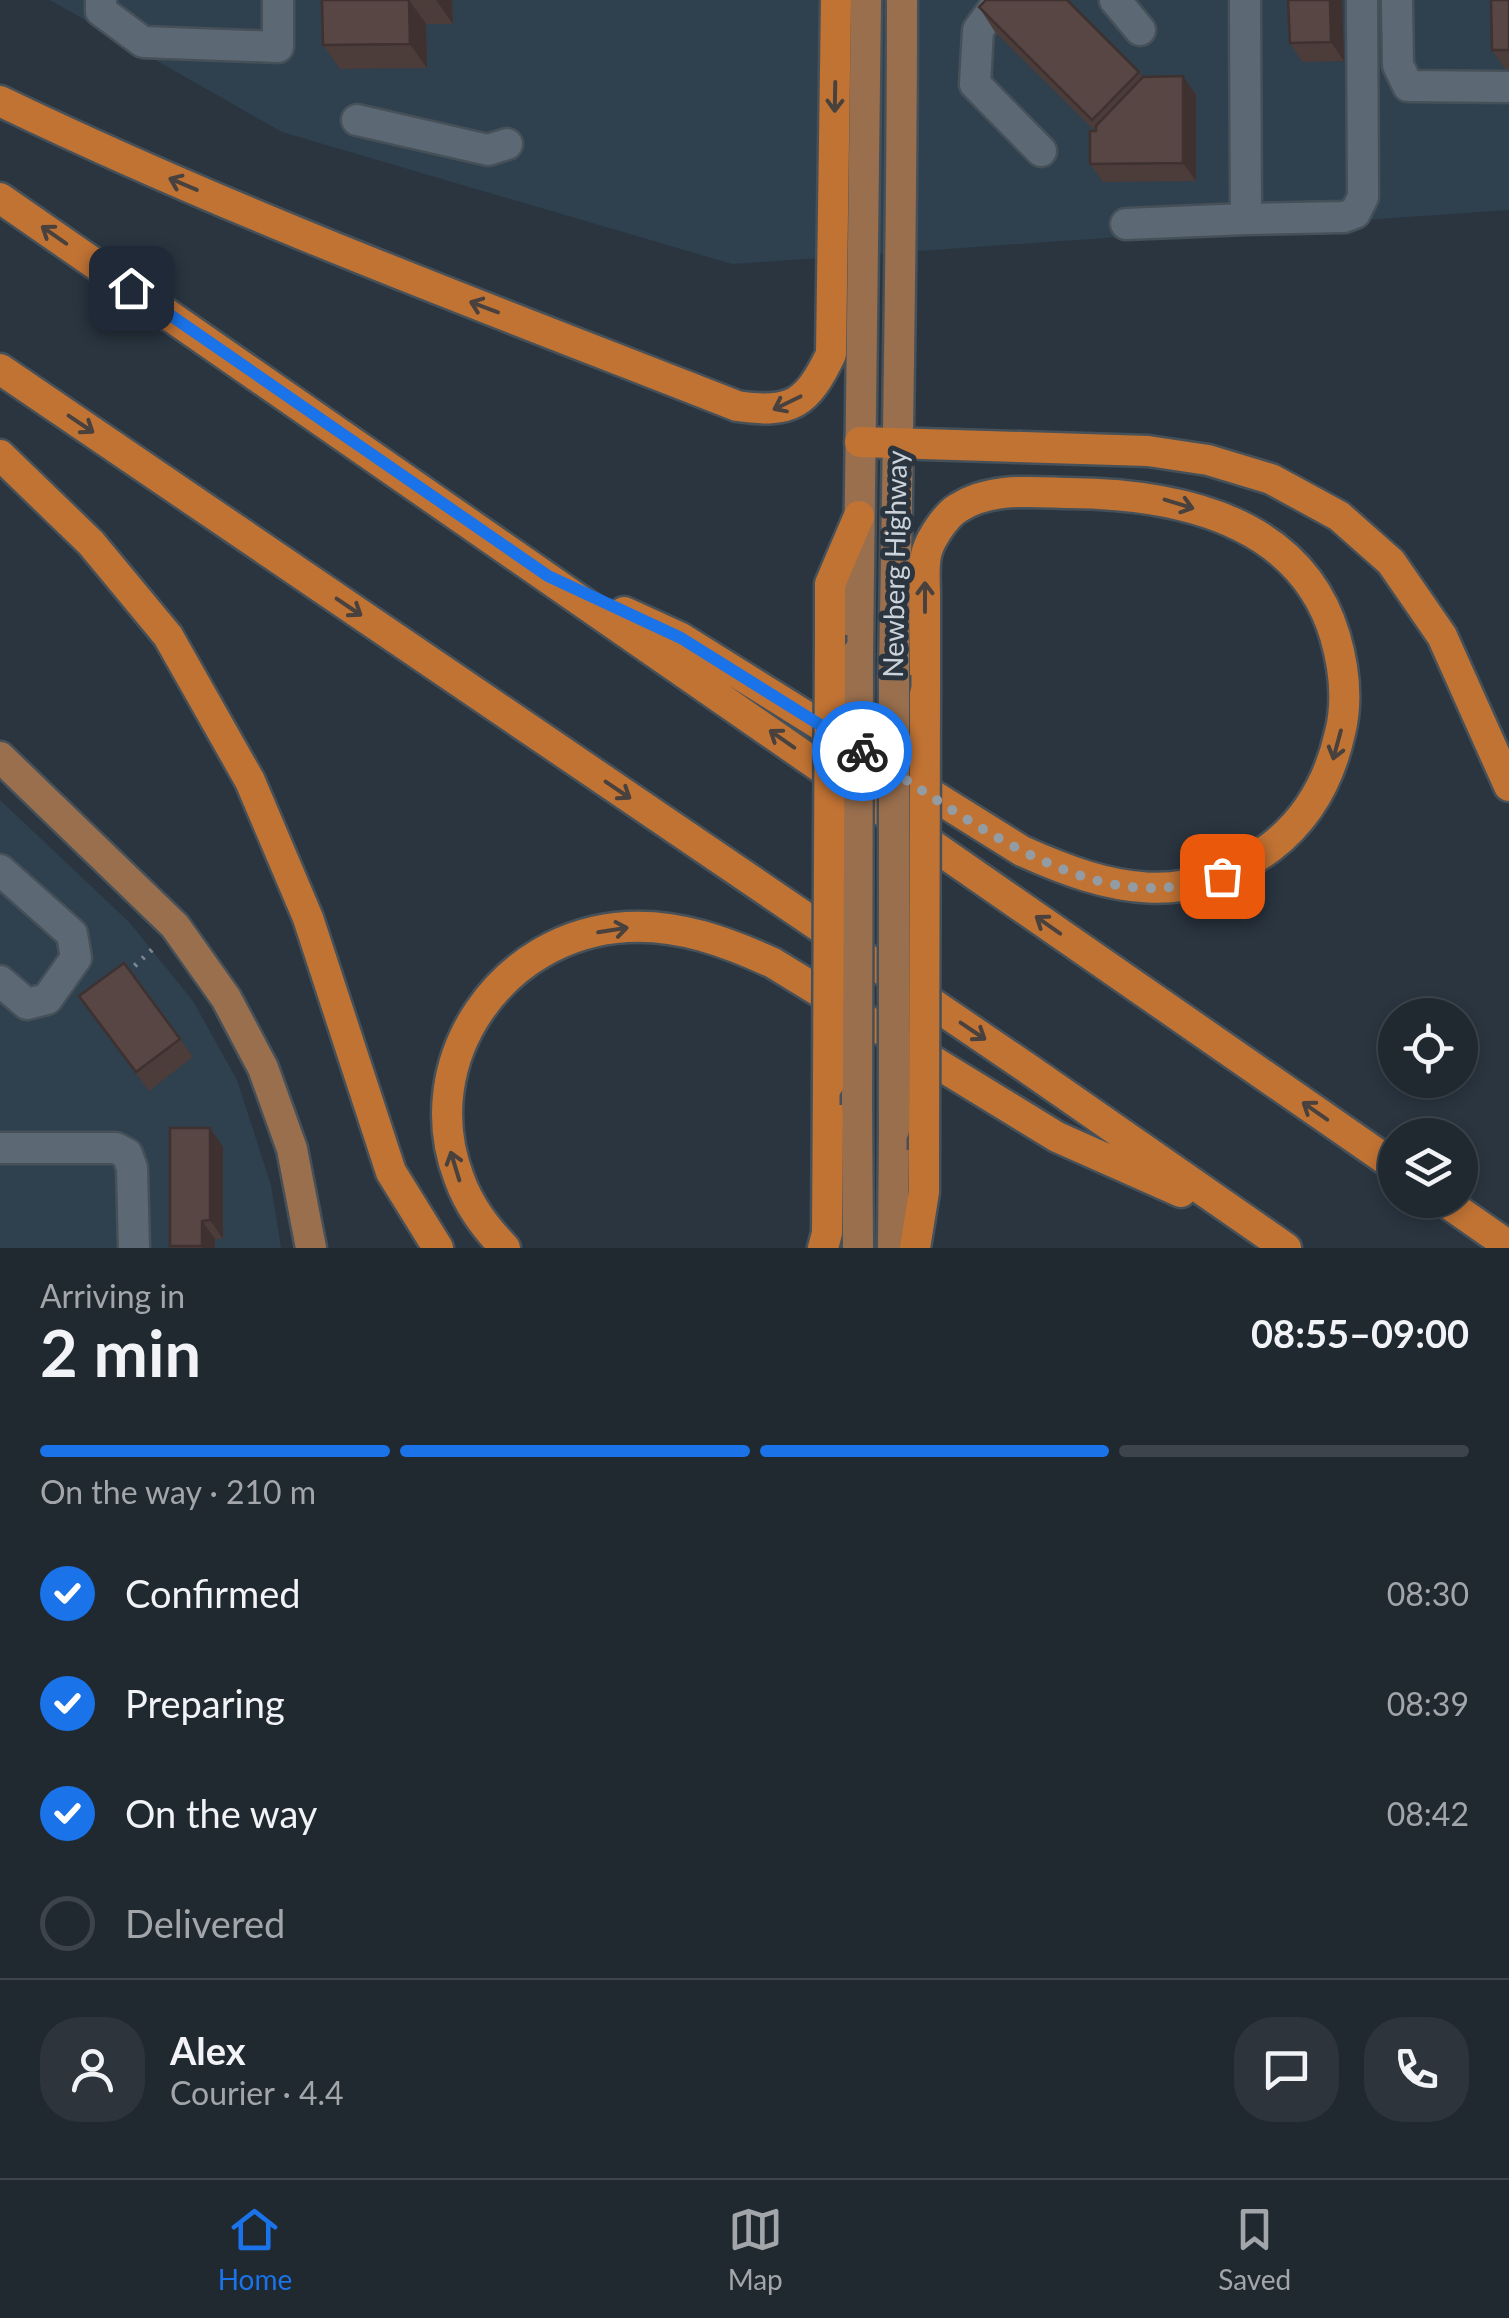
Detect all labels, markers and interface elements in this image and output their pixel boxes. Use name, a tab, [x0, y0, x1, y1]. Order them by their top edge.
one-way arrow	[825, 81, 844, 113]
one-way arrow	[168, 174, 199, 192]
one-way arrow	[41, 225, 68, 246]
pin	[89, 246, 174, 331]
icon: home	[104, 261, 159, 316]
one-way arrow	[469, 296, 499, 314]
one-way arrow	[773, 395, 803, 414]
one-way arrow	[66, 413, 94, 434]
street label: Newberg Highway	[875, 449, 913, 678]
one-way arrow	[1163, 496, 1195, 514]
one-way arrow	[916, 581, 934, 614]
one-way arrow	[335, 596, 363, 617]
courier	[812, 701, 912, 801]
icon: bike	[835, 724, 890, 779]
one-way arrow	[768, 729, 796, 750]
one-way arrow	[1326, 729, 1345, 760]
one-way arrow	[603, 779, 631, 800]
pin	[1180, 834, 1265, 919]
icon: bag	[1195, 849, 1250, 904]
one-way arrow	[1035, 915, 1063, 936]
one-way arrow	[596, 920, 629, 938]
map controls	[1378, 998, 1478, 1218]
button: locate	[1378, 998, 1478, 1098]
one-way arrow	[959, 1021, 987, 1042]
one-way arrow	[1302, 1101, 1329, 1122]
button: layers	[1378, 1118, 1478, 1218]
one-way arrow	[445, 1150, 463, 1182]
text: Arriving in	[40, 1276, 185, 1315]
text: 08:55–09:00	[1251, 1310, 1469, 1356]
text: 2 min	[40, 1313, 201, 1391]
text: On the way · 210 m	[40, 1472, 316, 1511]
icon: check	[40, 1566, 95, 1621]
text: Confirmed	[125, 1570, 301, 1616]
text: 08:30	[1387, 1574, 1469, 1613]
icon: check	[40, 1676, 95, 1731]
text: Preparing	[125, 1680, 285, 1726]
text: 08:39	[1387, 1684, 1469, 1723]
icon: check	[40, 1786, 95, 1841]
text: On the way	[125, 1790, 317, 1836]
text: 08:42	[1387, 1794, 1469, 1833]
text: Delivered	[125, 1900, 285, 1946]
button: person	[40, 2017, 145, 2122]
button: chat	[1234, 2017, 1339, 2122]
button: phone	[1364, 2017, 1469, 2122]
text: Alex	[170, 2027, 246, 2073]
text: Courier · 4.4	[170, 2073, 344, 2112]
tab: Home	[218, 2202, 292, 2296]
tab: Map	[728, 2202, 783, 2296]
tab: Saved	[1218, 2202, 1291, 2296]

